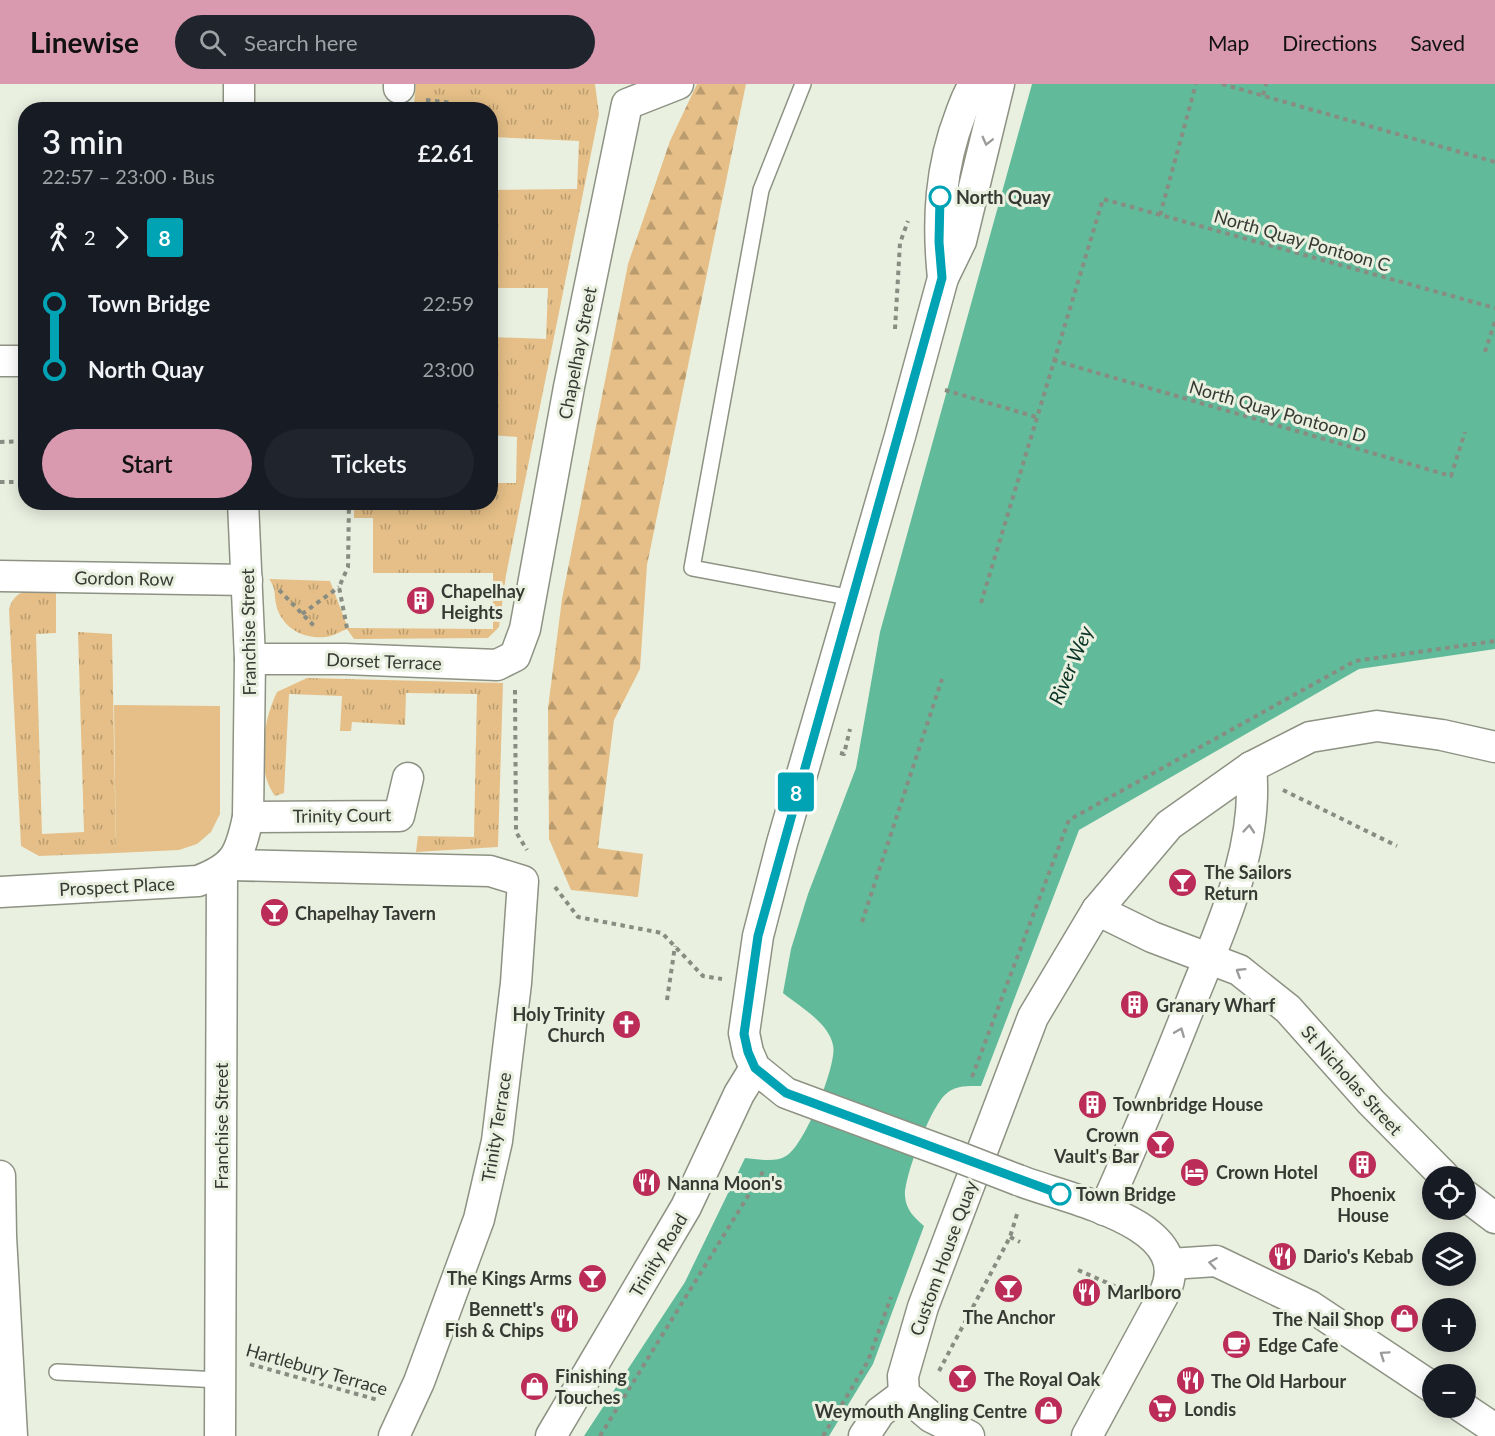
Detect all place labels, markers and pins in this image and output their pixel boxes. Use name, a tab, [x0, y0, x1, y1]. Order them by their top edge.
marker: North Quay	[929, 186, 951, 208]
place label: North Quay	[956, 186, 1051, 208]
place label: Chapelhay Heights	[441, 580, 526, 623]
building icon: Chapelhay Heights	[404, 585, 436, 617]
place label: The Sailors Return	[1204, 861, 1292, 904]
bar icon: The Sailors Return	[1167, 866, 1199, 898]
bar icon: Chapelhay Tavern	[258, 897, 290, 929]
place label: Chapelhay Tavern	[295, 902, 436, 924]
building icon: Granary Wharf	[1119, 989, 1151, 1021]
place label: Granary Wharf	[1156, 994, 1276, 1016]
place label: Holy Trinity Church	[513, 1003, 605, 1046]
church icon: Holy Trinity Church	[610, 1008, 642, 1040]
building icon: Townbridge House	[1076, 1088, 1108, 1120]
place label: Townbridge House	[1113, 1093, 1263, 1115]
place label: Crown Vault's Bar	[1053, 1124, 1139, 1167]
bar icon: Crown Vault's Bar	[1144, 1129, 1176, 1161]
building icon: Phoenix House	[1347, 1149, 1379, 1181]
hotel icon: Crown Hotel	[1179, 1156, 1211, 1188]
place label: Crown Hotel	[1216, 1161, 1318, 1183]
restaurant icon: Nanna Moon's	[630, 1167, 662, 1199]
place label: Nanna Moon's	[667, 1172, 782, 1194]
marker: Town Bridge	[1049, 1183, 1071, 1205]
place label: Town Bridge	[1076, 1183, 1176, 1205]
place label: Phoenix House	[1330, 1183, 1396, 1226]
restaurant icon: Dario's Kebab	[1266, 1240, 1298, 1272]
place label: Dario's Kebab	[1303, 1245, 1414, 1267]
bar icon: The Kings Arms	[577, 1262, 609, 1294]
place label: The Kings Arms	[447, 1267, 572, 1289]
bar icon: The Anchor	[993, 1272, 1025, 1304]
restaurant icon: Marlboro	[1070, 1276, 1102, 1308]
place label: Marlboro	[1107, 1281, 1181, 1303]
place label: Bennett's Fish & Chips	[445, 1298, 544, 1341]
restaurant icon: Bennett's Fish & Chips	[549, 1303, 581, 1335]
shop icon: The Nail Shop	[1389, 1303, 1421, 1335]
place label: The Anchor	[963, 1306, 1056, 1328]
place label: The Nail Shop	[1273, 1308, 1384, 1330]
cafe icon: Edge Cafe	[1221, 1329, 1253, 1361]
place label: Edge Cafe	[1258, 1334, 1339, 1356]
bar icon: The Royal Oak	[947, 1363, 979, 1395]
place label: Finishing Touches	[555, 1365, 627, 1408]
restaurant icon: The Old Harbour	[1174, 1365, 1206, 1397]
place label: The Royal Oak	[984, 1368, 1100, 1390]
shop icon: Finishing Touches	[518, 1370, 550, 1402]
place label: The Old Harbour	[1211, 1370, 1346, 1392]
supermarket icon: Londis	[1147, 1393, 1179, 1425]
shop icon: Weymouth Angling Centre	[1032, 1395, 1064, 1427]
place label: Londis	[1184, 1398, 1236, 1420]
place label: Weymouth Angling Centre	[815, 1400, 1027, 1422]

